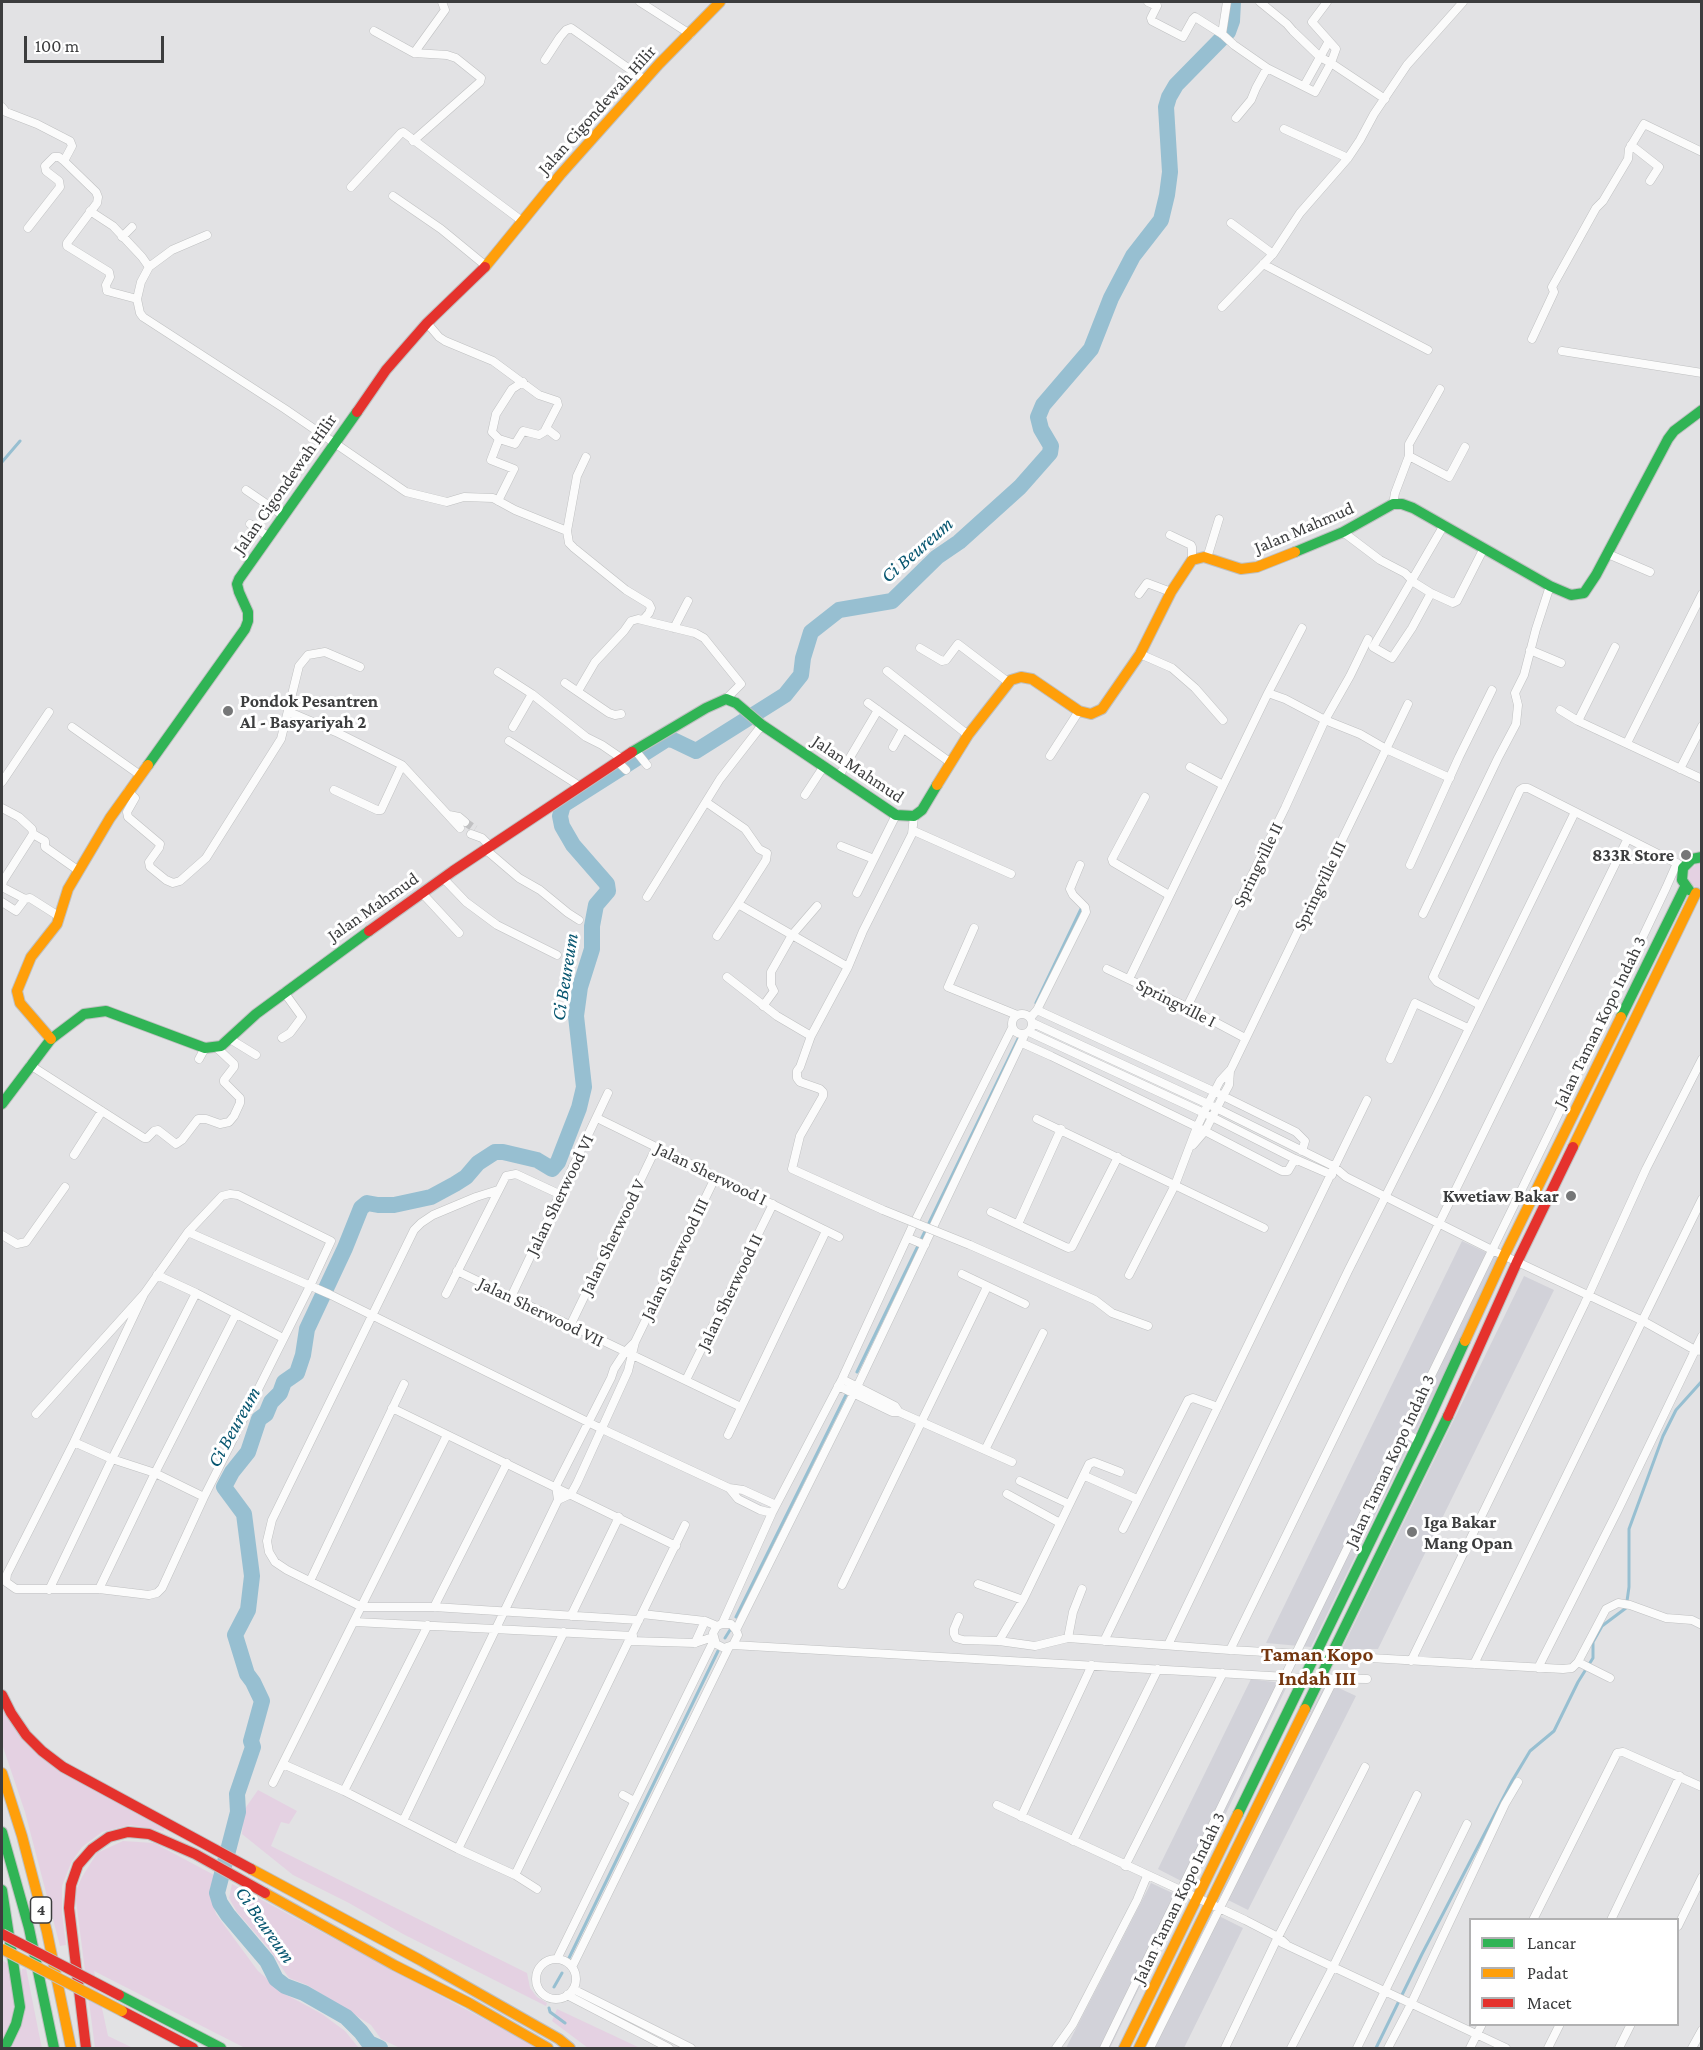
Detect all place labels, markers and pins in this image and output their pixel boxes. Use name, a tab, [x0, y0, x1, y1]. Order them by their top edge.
place label: Pondok Pesantren Al - Basyariyah 2	[240, 690, 378, 732]
marker: Pondok Pesantren Al - Basyariyah 2	[221, 704, 235, 718]
place label: 833R Store	[1592, 844, 1674, 866]
marker: 833R Store	[1679, 848, 1693, 862]
place label: Kwetiaw Bakar	[1443, 1185, 1559, 1207]
marker: Kwetiaw Bakar	[1564, 1189, 1578, 1203]
place label: Iga Bakar Mang Opan	[1424, 1511, 1513, 1553]
marker: Iga Bakar Mang Opan	[1405, 1525, 1419, 1539]

